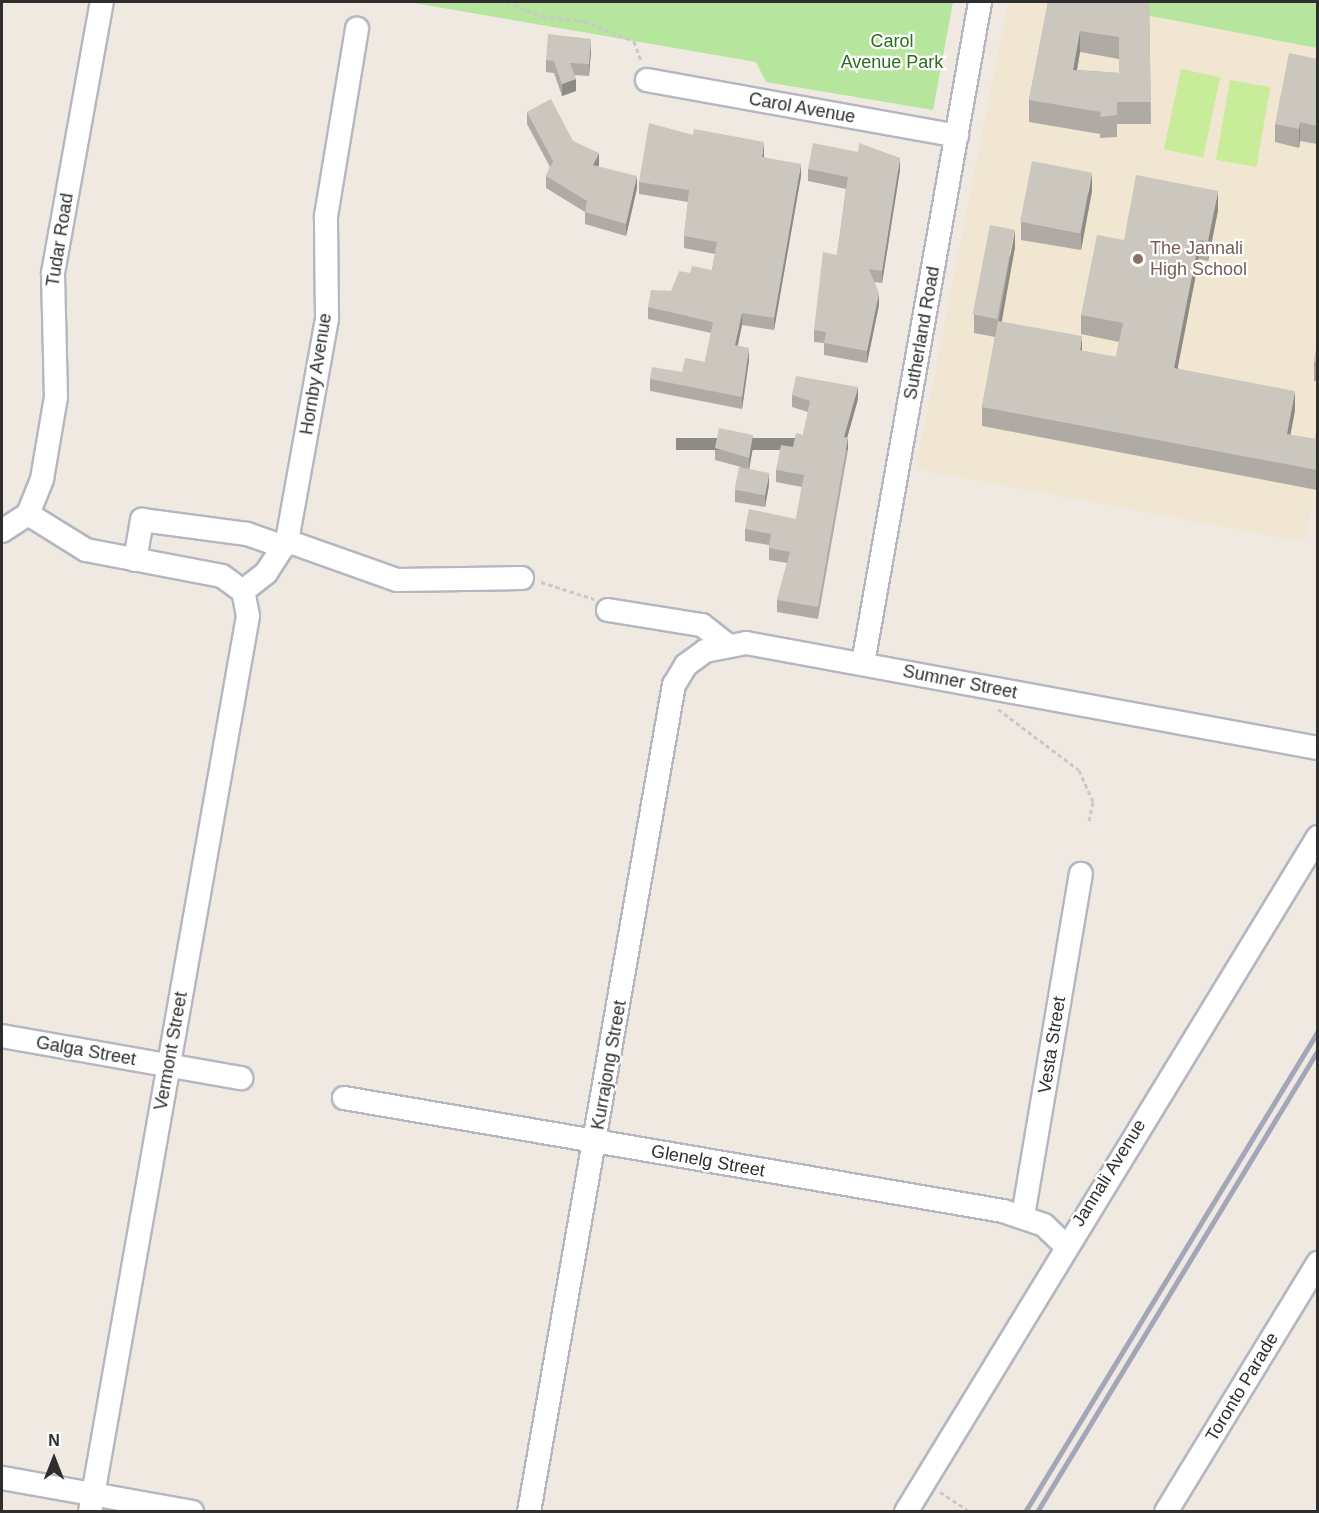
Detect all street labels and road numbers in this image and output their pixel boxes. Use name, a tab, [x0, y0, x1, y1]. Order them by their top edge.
street label: Carol Avenue	[747, 88, 857, 128]
street label: Tudar Road	[42, 192, 78, 288]
street label: Sutherland Road	[900, 265, 944, 401]
street label: Hornby Avenue	[296, 311, 336, 437]
street label: Sumner Street	[901, 660, 1019, 704]
street label: Vermont Street	[150, 990, 192, 1112]
street label: Vesta Street	[1034, 995, 1070, 1095]
street label: Kurrajong Street	[587, 999, 631, 1131]
street label: Galga Street	[34, 1032, 138, 1070]
street label: Jannali Avenue	[1067, 1115, 1151, 1231]
street label: Glenelg Street	[649, 1140, 767, 1182]
street label: Toronto Parade	[1201, 1329, 1283, 1445]

